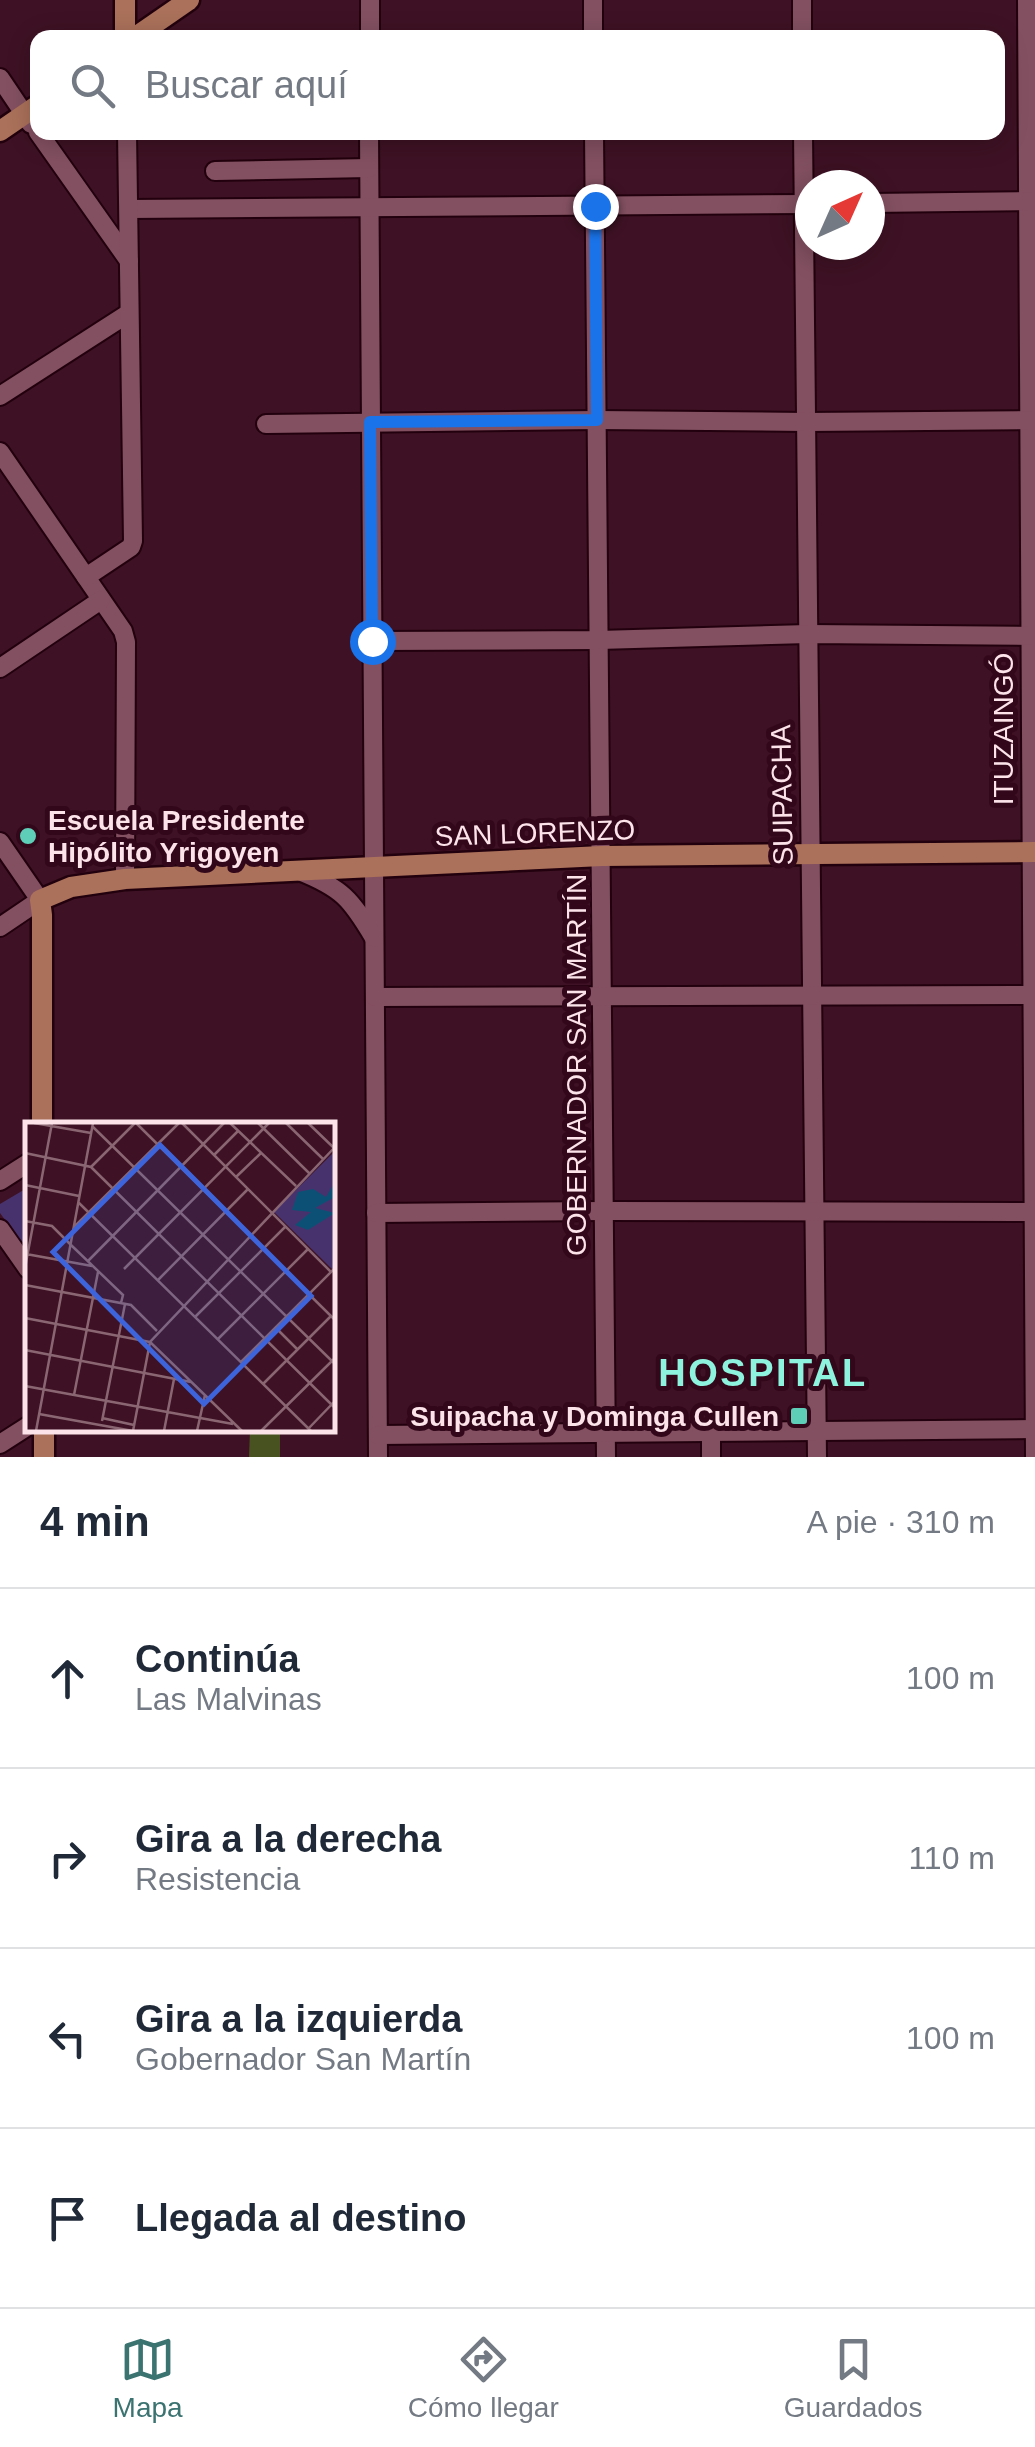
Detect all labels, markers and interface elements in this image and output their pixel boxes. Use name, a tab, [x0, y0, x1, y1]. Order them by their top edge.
search box	[30, 30, 1005, 140]
icon: search	[65, 58, 120, 113]
text: Buscar aquí	[145, 64, 348, 106]
north arrow	[795, 170, 885, 260]
route end	[573, 184, 619, 230]
route start	[350, 619, 396, 665]
street label: ITUZAINGÓ	[988, 653, 1019, 805]
street label: SUIPACHA	[765, 724, 799, 866]
place label: Escuela Presidente Hipólito Yrigoyen	[48, 805, 305, 868]
street label: SAN LORENZO	[434, 814, 636, 852]
marker: Escuela Presidente Hipólito Yrigoyen	[17, 825, 39, 847]
street label: GOBERNADOR SAN MARTÍN	[561, 874, 592, 1256]
inset map	[25, 1122, 335, 1432]
district label: HOSPITAL	[658, 1352, 868, 1394]
place label: Suipacha y Dominga Cullen	[410, 1401, 779, 1432]
marker: Suipacha y Dominga Cullen	[788, 1405, 810, 1427]
text: 4 min	[40, 1498, 150, 1545]
text: A pie · 310 m	[806, 1504, 995, 1540]
text: Continúa	[135, 1638, 300, 1680]
icon: ahead	[40, 1651, 95, 1706]
text: 100 m	[906, 1660, 995, 1696]
text: Las Malvinas	[135, 1681, 322, 1717]
text: Gira a la derecha	[135, 1818, 441, 1860]
icon: right	[40, 1831, 95, 1886]
text: 110 m	[908, 1840, 995, 1876]
text: Resistencia	[135, 1861, 300, 1897]
text: Gira a la izquierda	[135, 1998, 462, 2040]
icon: left	[40, 2011, 95, 2066]
text: 100 m	[906, 2020, 995, 2056]
text: Gobernador San Martín	[135, 2041, 471, 2077]
icon: arrive	[40, 2191, 95, 2246]
text: Llegada al destino	[135, 2197, 467, 2239]
tab: Mapa	[113, 2332, 183, 2424]
tab: Cómo llegar	[408, 2332, 559, 2424]
tab: Guardados	[784, 2332, 922, 2424]

